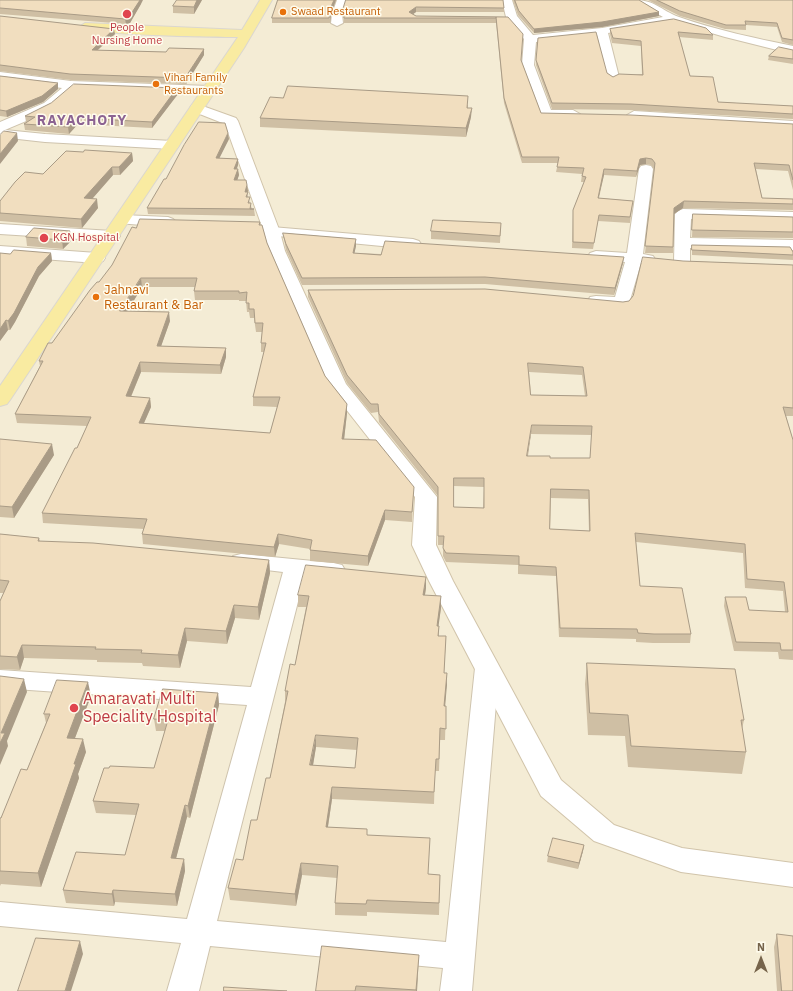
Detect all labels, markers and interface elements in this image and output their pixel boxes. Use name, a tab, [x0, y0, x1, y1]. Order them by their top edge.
place label: Swaad Restaurant	[291, 5, 381, 19]
marker: Swaad Restaurant	[278, 7, 288, 17]
marker: People Nursing Home	[121, 8, 133, 20]
place label: People Nursing Home	[92, 21, 162, 47]
place label: Vihari Family Restaurants	[164, 71, 227, 97]
marker: Vihari Family Restaurants	[151, 79, 161, 89]
district label: RAYACHOTY	[37, 113, 127, 129]
place label: KGN Hospital	[53, 231, 119, 245]
marker: KGN Hospital	[38, 232, 50, 244]
place label: Jahnavi Restaurant & Bar	[104, 282, 203, 313]
marker: Jahnavi Restaurant & Bar	[91, 292, 101, 302]
place label: Amaravati Multi Speciality Hospital	[83, 689, 217, 727]
marker: Amaravati Multi Speciality Hospital	[68, 702, 80, 714]
north arrow	[741, 939, 781, 979]
text: N	[757, 940, 765, 954]

